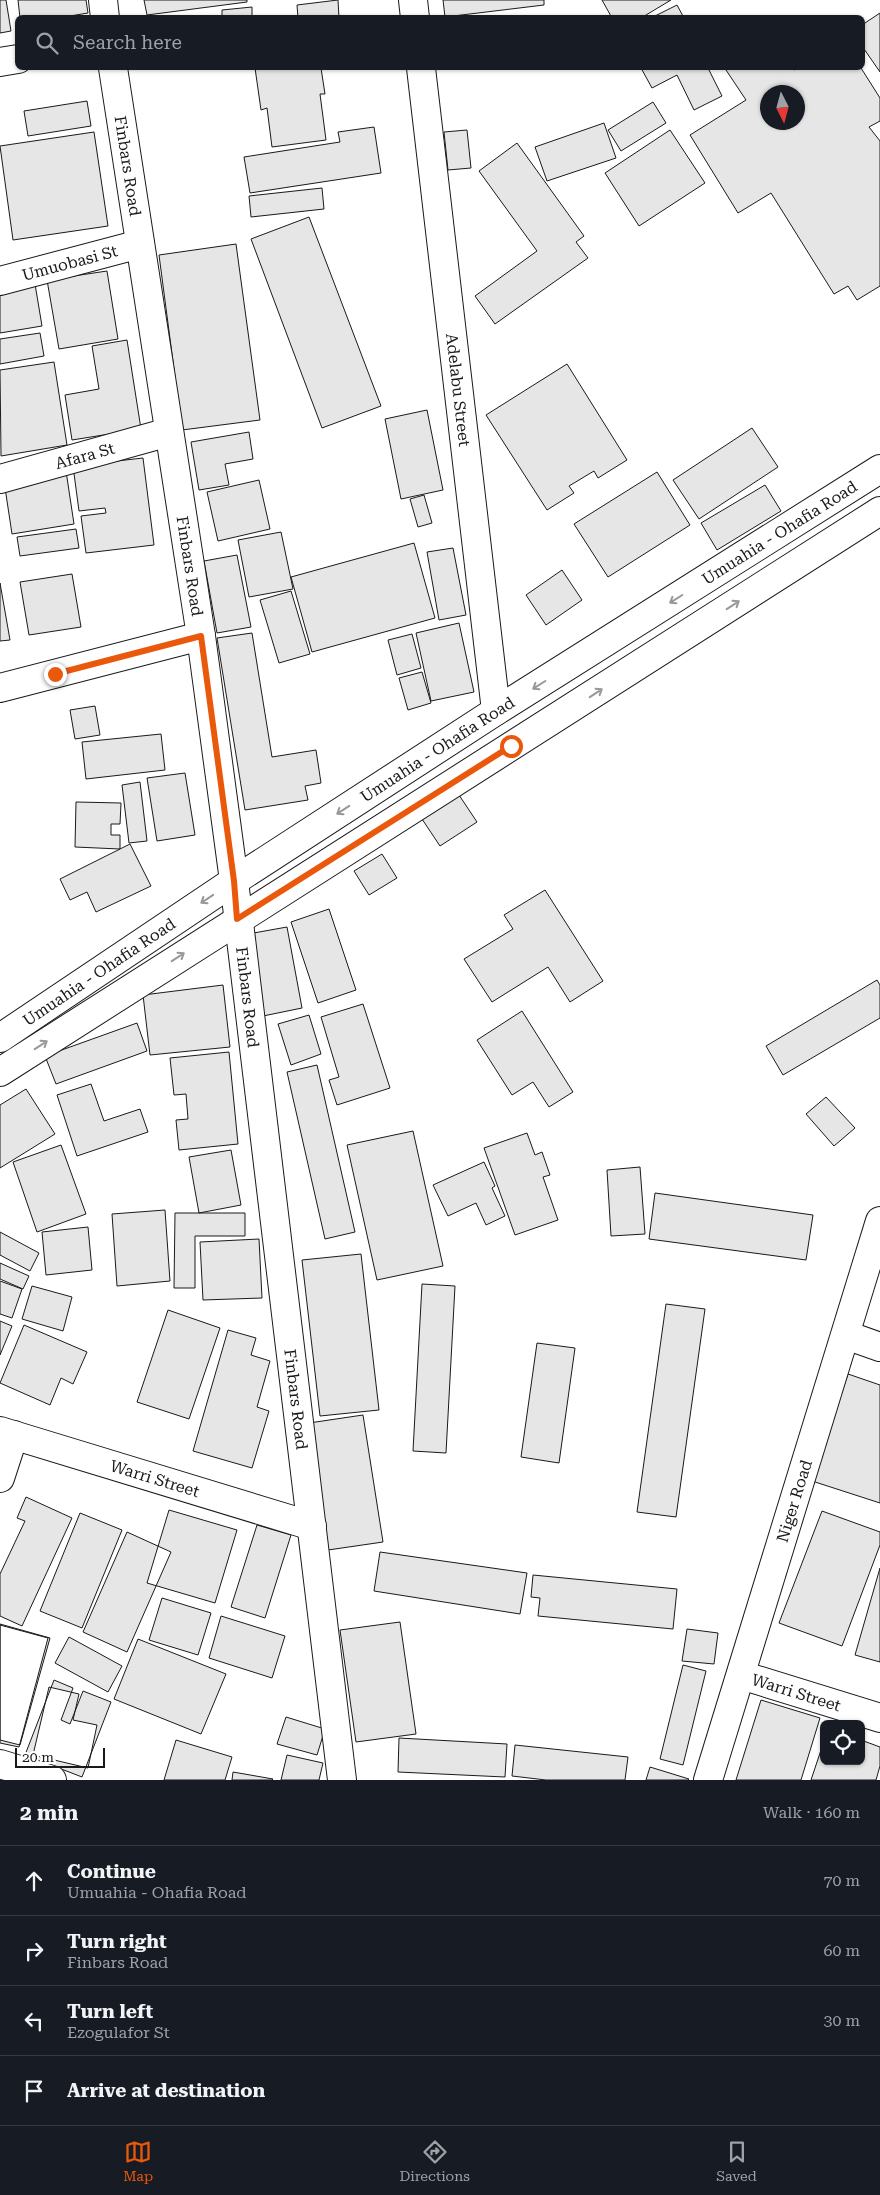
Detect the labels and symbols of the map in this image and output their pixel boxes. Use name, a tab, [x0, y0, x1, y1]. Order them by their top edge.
north arrow	[760, 85, 805, 130]
street label: Finbars Road	[111, 114, 145, 217]
street label: Umuobasi St	[20, 241, 120, 285]
street label: Adelabu Street	[442, 332, 474, 448]
street label: Afara St	[53, 439, 117, 473]
street label: Umuahia - Ohafia Road	[699, 477, 861, 589]
street label: Finbars Road	[173, 515, 207, 618]
one-way arrow	[670, 594, 684, 604]
one-way arrow	[725, 600, 739, 610]
route end	[44, 663, 67, 686]
one-way arrow	[532, 680, 546, 690]
one-way arrow	[588, 687, 602, 697]
street label: Umuahia - Ohafia Road	[357, 693, 518, 806]
route start	[500, 735, 523, 758]
one-way arrow	[336, 805, 350, 815]
one-way arrow	[200, 894, 214, 904]
street label: Umuahia - Ohafia Road	[19, 914, 179, 1030]
street label: Finbars Road	[232, 946, 263, 1049]
one-way arrow	[170, 952, 184, 962]
one-way arrow	[34, 1040, 48, 1051]
street label: Finbars Road	[280, 1348, 311, 1451]
street label: Warri Street	[108, 1456, 202, 1501]
street label: Niger Road	[773, 1457, 816, 1545]
street label: Warri Street	[749, 1670, 843, 1715]
scale bar	[15, 1745, 105, 1768]

